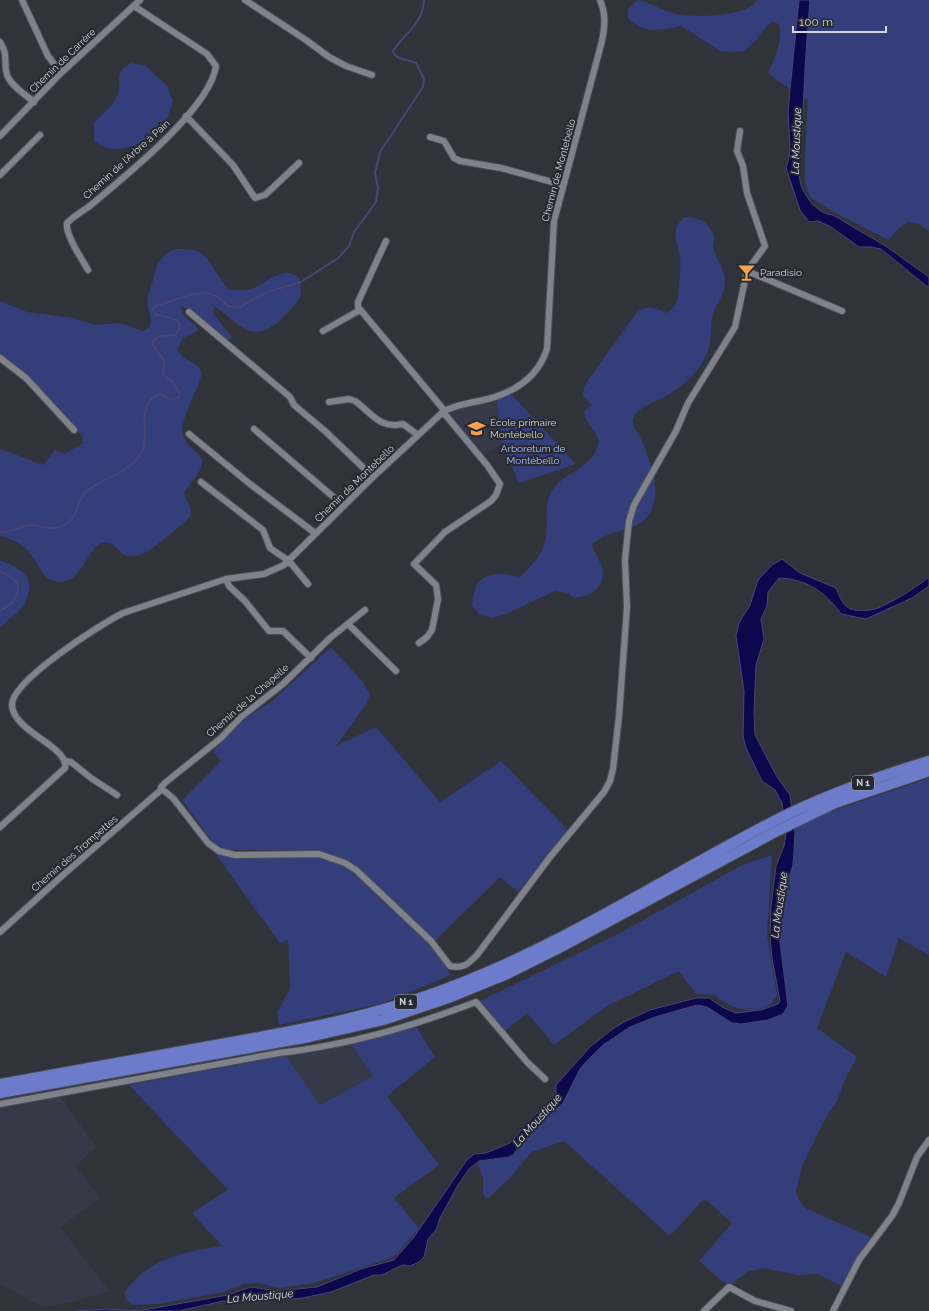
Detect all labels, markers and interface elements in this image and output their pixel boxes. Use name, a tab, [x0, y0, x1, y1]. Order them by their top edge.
scale bar	[793, 8, 886, 34]
text: 100 m	[799, 15, 833, 29]
street label: Chemin de Carrère	[27, 26, 98, 95]
water label: La Moustique	[789, 107, 804, 175]
street label: Chemin de l'Arbre à Pain	[81, 117, 172, 201]
street label: Chemin de Montebello	[539, 118, 578, 223]
bar icon: Paradisio	[737, 262, 757, 282]
place label: Paradisio	[760, 267, 802, 278]
place label: École primaire Montébello	[490, 417, 556, 440]
school or university icon: École primaire Montébello	[467, 418, 487, 438]
street label: Chemin de Montebello	[312, 443, 396, 524]
park label: Arboretum de Montébello	[501, 443, 565, 466]
street label: Chemin de la Chapelle	[204, 662, 291, 739]
road number: N 1	[852, 776, 874, 790]
street label: Chemin des Trompettes	[29, 813, 120, 894]
water label: La Moustique	[768, 871, 791, 939]
road number: N 1	[395, 995, 417, 1009]
water label: La Moustique	[510, 1091, 565, 1149]
water label: La Moustique	[226, 1287, 294, 1306]

